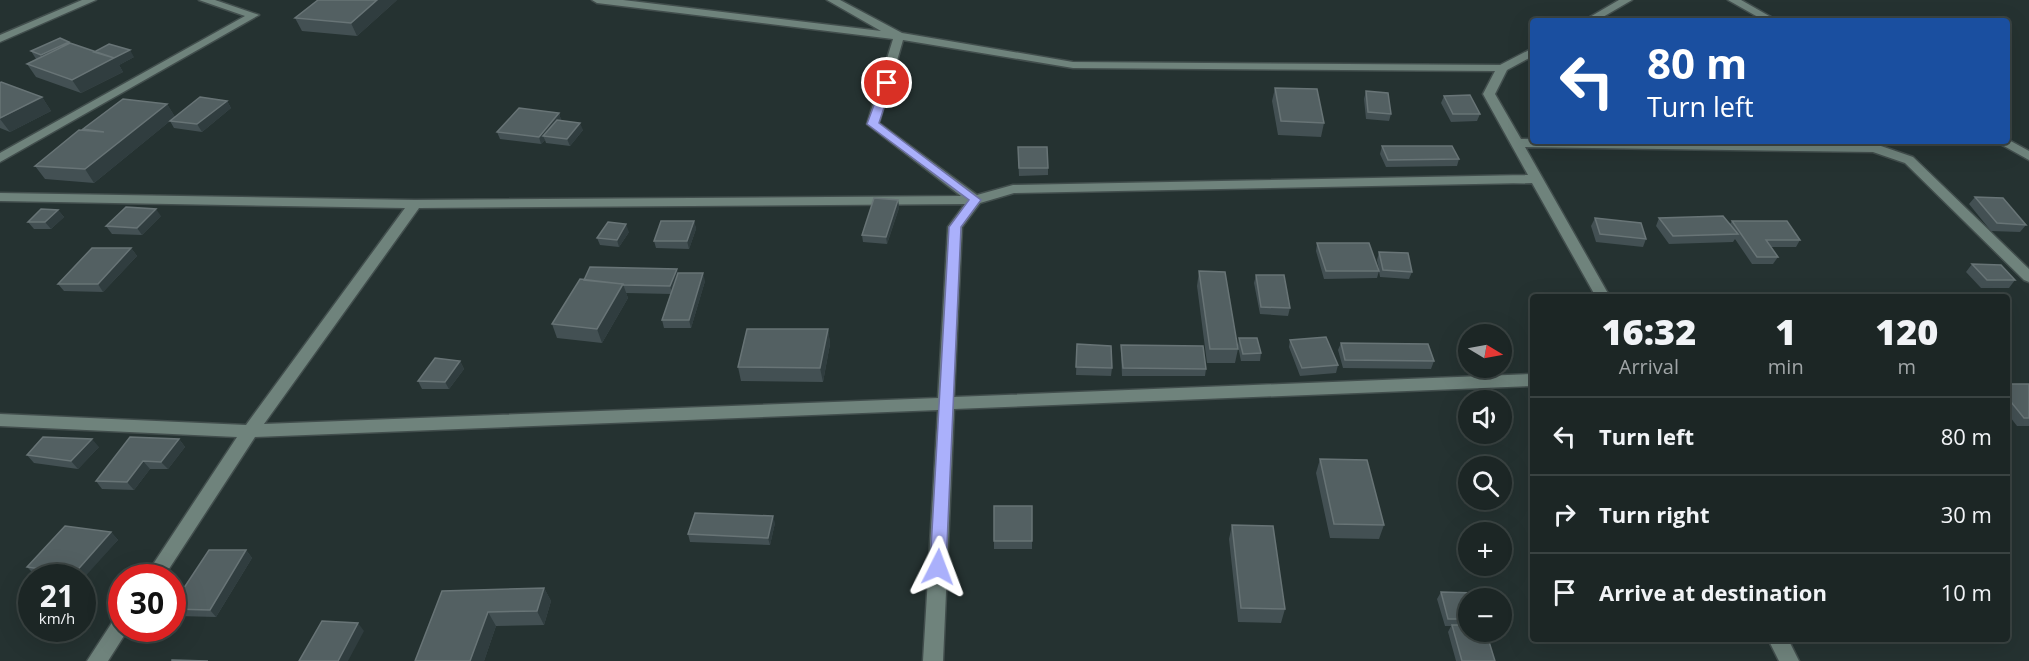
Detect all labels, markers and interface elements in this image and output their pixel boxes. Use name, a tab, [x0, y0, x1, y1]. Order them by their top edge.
text: 80 m	[1647, 34, 1747, 91]
icon: left	[1548, 42, 1626, 120]
pin	[861, 57, 912, 108]
icon: arrive	[870, 66, 903, 99]
text: Turn left	[1647, 88, 1754, 125]
text: 16:32	[1602, 307, 1696, 356]
text: 1	[1775, 307, 1796, 356]
text: 120	[1875, 307, 1938, 356]
north arrow	[1458, 324, 1512, 378]
map controls	[1458, 324, 1512, 642]
text: Arrival	[1619, 353, 1679, 380]
text: min	[1768, 353, 1804, 380]
text: m	[1898, 353, 1916, 380]
button: sound	[1458, 390, 1512, 444]
icon: left	[1548, 420, 1581, 453]
text: Turn left	[1599, 421, 1694, 451]
text: 80 m	[1941, 421, 1992, 451]
button: search	[1458, 456, 1512, 510]
icon: right	[1548, 498, 1581, 531]
text: Turn right	[1599, 499, 1710, 529]
text: 30 m	[1941, 499, 1992, 529]
button: +	[1458, 522, 1512, 576]
position arrow	[906, 535, 970, 599]
speed limit sign: 30	[108, 564, 186, 642]
text: 21	[40, 575, 74, 616]
icon: arrive	[1548, 576, 1581, 609]
text: Arrive at destination	[1599, 577, 1827, 607]
text: 10 m	[1941, 577, 1992, 607]
button: −	[1458, 588, 1512, 642]
text: km/h	[39, 608, 75, 628]

